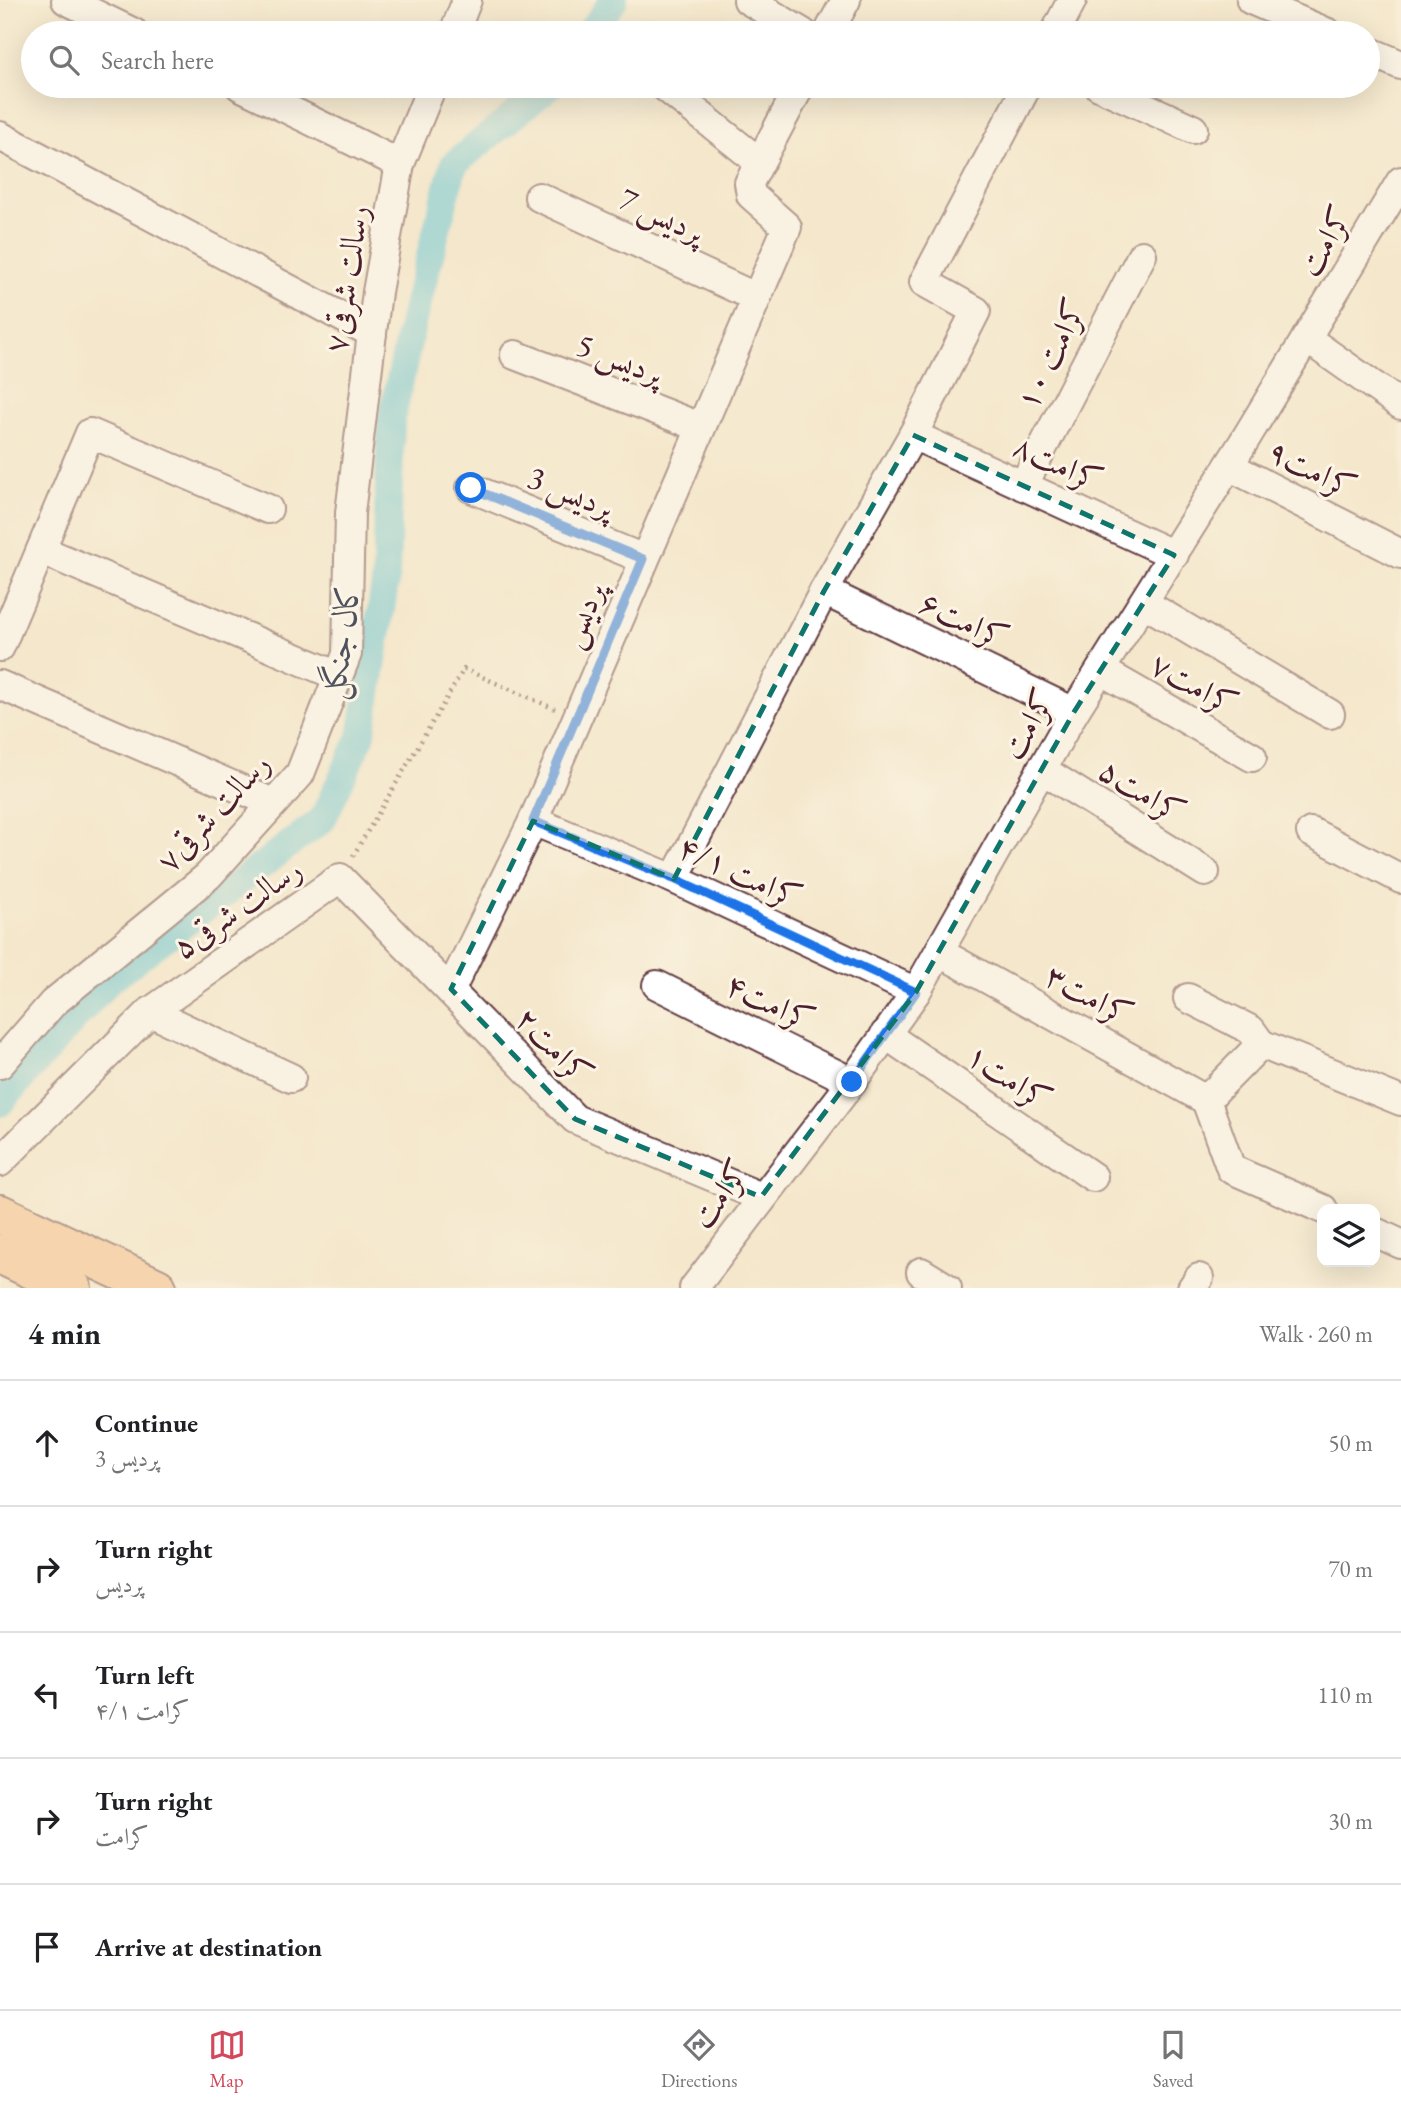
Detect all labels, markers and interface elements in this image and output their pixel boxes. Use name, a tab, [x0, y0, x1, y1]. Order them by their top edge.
search box	[21, 21, 1380, 98]
icon: search	[45, 41, 83, 79]
text: Search here	[101, 43, 214, 77]
street label: پردیس 7	[612, 177, 714, 255]
street label: کرامت	[1288, 198, 1362, 284]
street label: رسالت شرقی۷	[314, 202, 378, 356]
street label: کرامت ۱۰	[1005, 292, 1097, 416]
street label: پردیس 5	[571, 323, 672, 397]
street label: کرامت۸	[1007, 424, 1109, 502]
street label: کرامت۹	[1261, 429, 1363, 509]
street label: پردیس 3	[521, 456, 623, 530]
route start	[455, 472, 486, 503]
street label: پردیس	[550, 573, 617, 655]
water label: کال جنگل	[311, 579, 372, 703]
street label: کرامت۶	[913, 581, 1015, 659]
street label: کرامت۷	[1143, 642, 1245, 726]
street label: کرامت	[991, 681, 1065, 767]
street label: رسالت شرقی۷	[147, 743, 279, 881]
street label: کرامت۵	[1091, 748, 1193, 834]
street label: کرامت ۴/۱	[672, 825, 808, 919]
street label: رسالت شرقی۵	[164, 848, 310, 968]
street label: کرامت۳	[1038, 954, 1140, 1036]
street label: کرامت۴	[719, 963, 821, 1041]
street label: کرامت۲	[506, 998, 602, 1094]
street label: کرامت۱	[959, 1033, 1059, 1121]
route end	[836, 1066, 867, 1097]
street label: کرامت	[681, 1152, 759, 1236]
map controls	[1317, 1204, 1380, 1267]
button: layers	[1317, 1204, 1380, 1267]
text: 4 min	[28, 1314, 101, 1353]
text: Walk · 260 m	[1259, 1319, 1373, 1349]
text: Continue	[95, 1406, 198, 1440]
icon: ahead	[28, 1424, 66, 1462]
text: 50 m	[1328, 1428, 1373, 1458]
text: پردیس 3	[95, 1443, 159, 1473]
text: Turn right	[95, 1532, 213, 1566]
icon: right	[28, 1550, 66, 1588]
text: 70 m	[1328, 1554, 1373, 1584]
text: پردیس	[95, 1569, 143, 1599]
text: Turn left	[95, 1658, 194, 1692]
icon: left	[28, 1676, 66, 1714]
text: 110 m	[1317, 1680, 1373, 1710]
text: کرامت ۴/۱	[95, 1695, 189, 1725]
text: Turn right	[95, 1784, 213, 1818]
icon: right	[28, 1802, 66, 1840]
text: 30 m	[1328, 1806, 1373, 1836]
text: کرامت	[95, 1821, 149, 1851]
icon: arrive	[28, 1928, 66, 1966]
text: Arrive at destination	[95, 1930, 322, 1964]
tab: Map	[208, 2026, 246, 2093]
tab: Directions	[661, 2026, 737, 2093]
tab: Saved	[1153, 2026, 1193, 2093]

